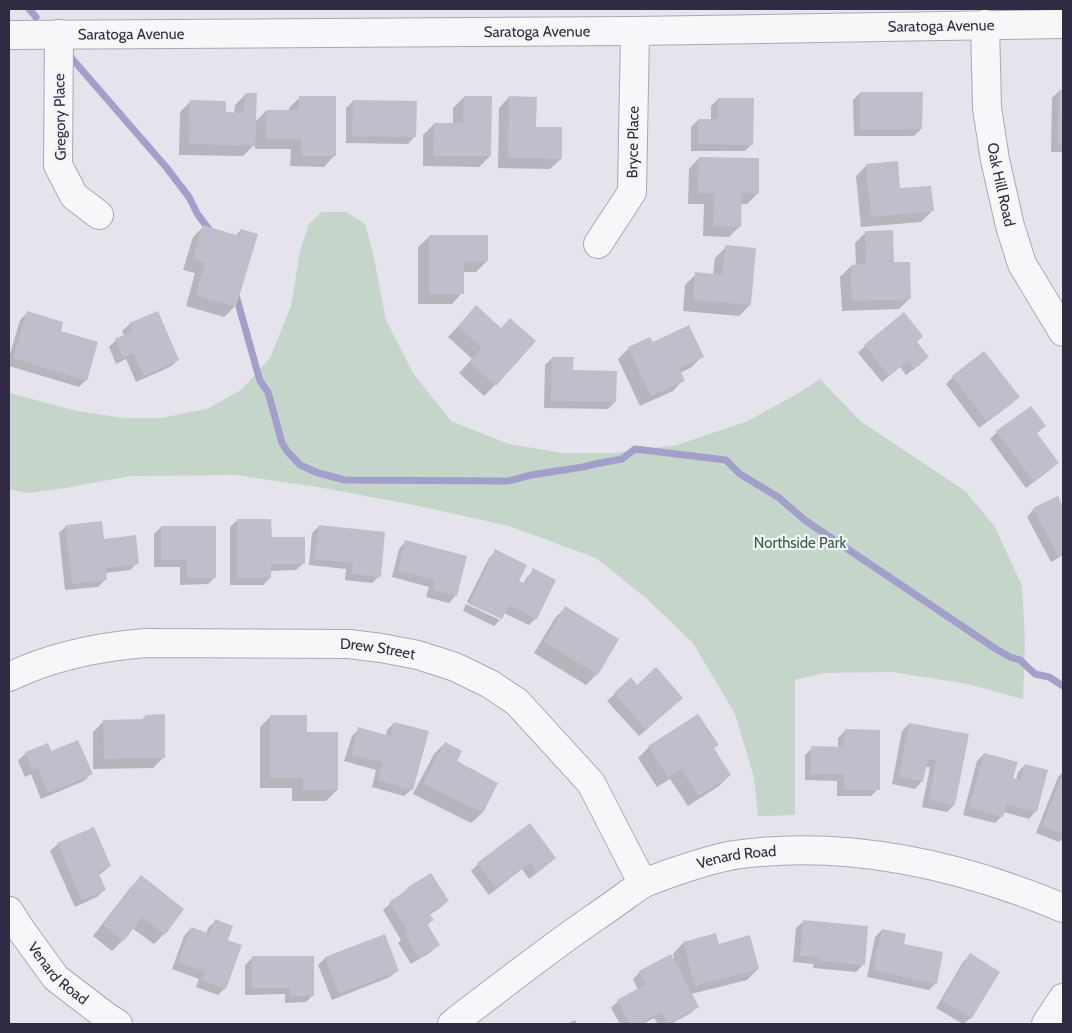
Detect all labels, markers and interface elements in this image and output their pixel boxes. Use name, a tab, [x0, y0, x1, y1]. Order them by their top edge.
street label: Saratoga Avenue	[888, 16, 995, 36]
street label: Saratoga Avenue	[484, 22, 591, 41]
street label: Saratoga Avenue	[78, 25, 185, 44]
street label: Gregory Place	[50, 73, 70, 161]
street label: Bryce Place	[623, 105, 643, 179]
street label: Oak Hill Road	[983, 141, 1019, 228]
park label: Northside Park	[754, 534, 846, 552]
street label: Drew Street	[340, 635, 417, 663]
street label: Venard Road	[695, 842, 777, 873]
street label: Venard Road	[24, 939, 92, 1008]

